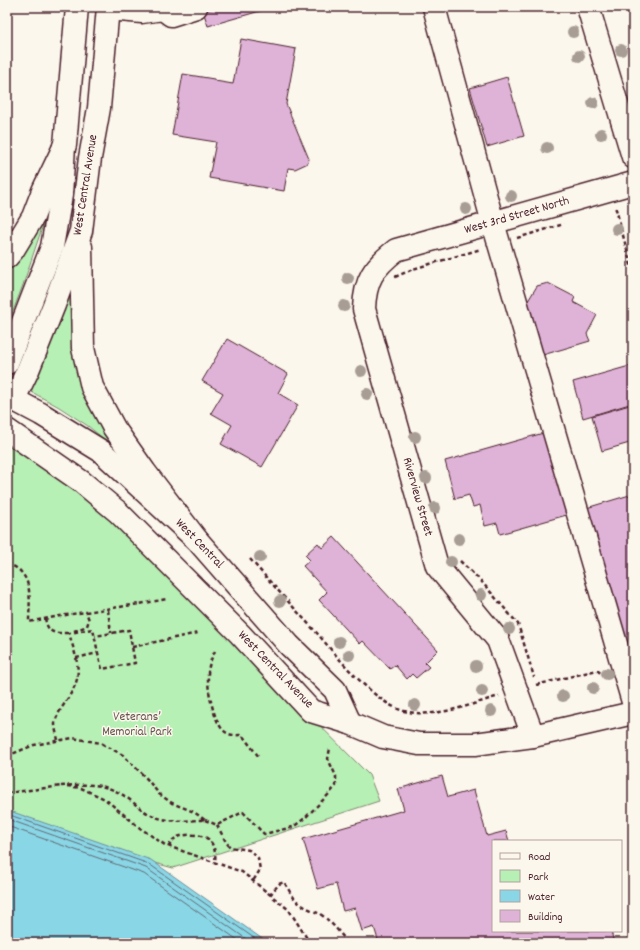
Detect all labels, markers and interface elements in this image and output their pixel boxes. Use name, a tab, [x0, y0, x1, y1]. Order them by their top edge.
street label: West Central Avenue	[69, 133, 103, 237]
street label: West 3rd Street North	[462, 192, 572, 240]
street label: Riverview Street	[397, 455, 437, 539]
street label: West Central	[170, 515, 228, 573]
street label: West Central Avenue	[233, 627, 317, 713]
park label: Veterans’ Memorial Park	[102, 708, 172, 742]
legend	[492, 840, 622, 932]
text: Road	[528, 849, 550, 866]
text: Park	[528, 869, 549, 886]
text: Water	[528, 889, 555, 906]
text: Building	[528, 909, 563, 926]

